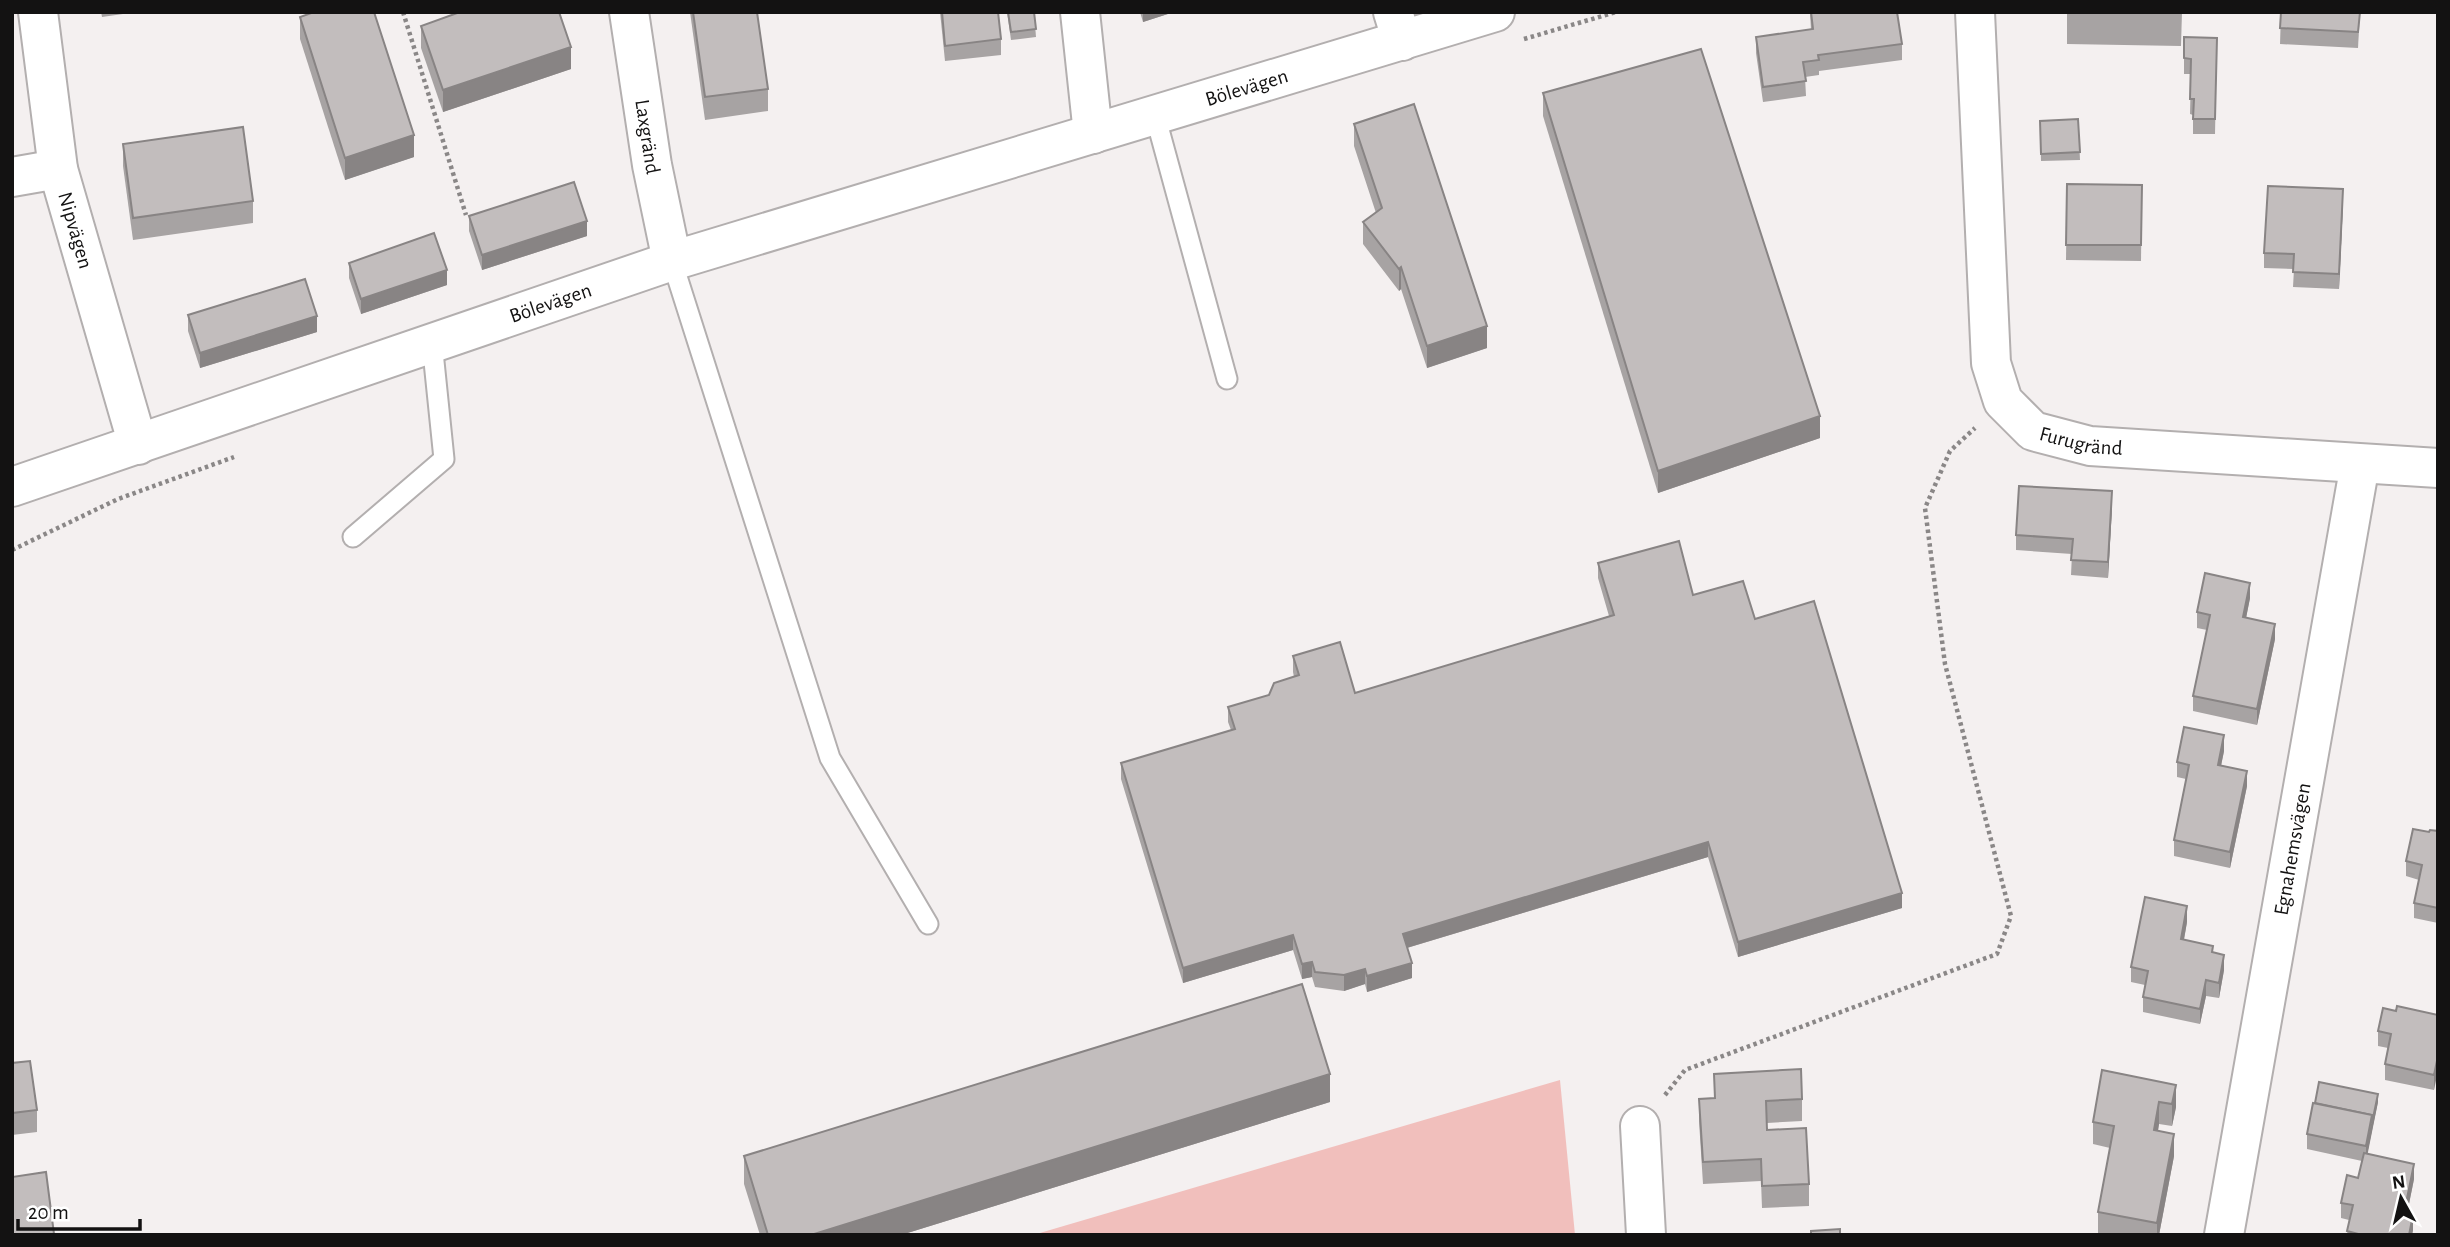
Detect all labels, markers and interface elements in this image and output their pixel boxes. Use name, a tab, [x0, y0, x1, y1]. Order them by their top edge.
street label: Bölevägen	[1203, 65, 1291, 110]
street label: Laxgränd	[632, 98, 664, 176]
street label: Nipvägen	[55, 189, 97, 271]
street label: Bölevägen	[507, 279, 594, 326]
street label: Furugränd	[2037, 423, 2123, 459]
street label: Egnahemsvägen	[2270, 781, 2314, 917]
north arrow	[2366, 1163, 2436, 1233]
text: N	[2391, 1172, 2407, 1193]
scale bar	[18, 1188, 140, 1232]
text: 20 m	[28, 1202, 69, 1223]

